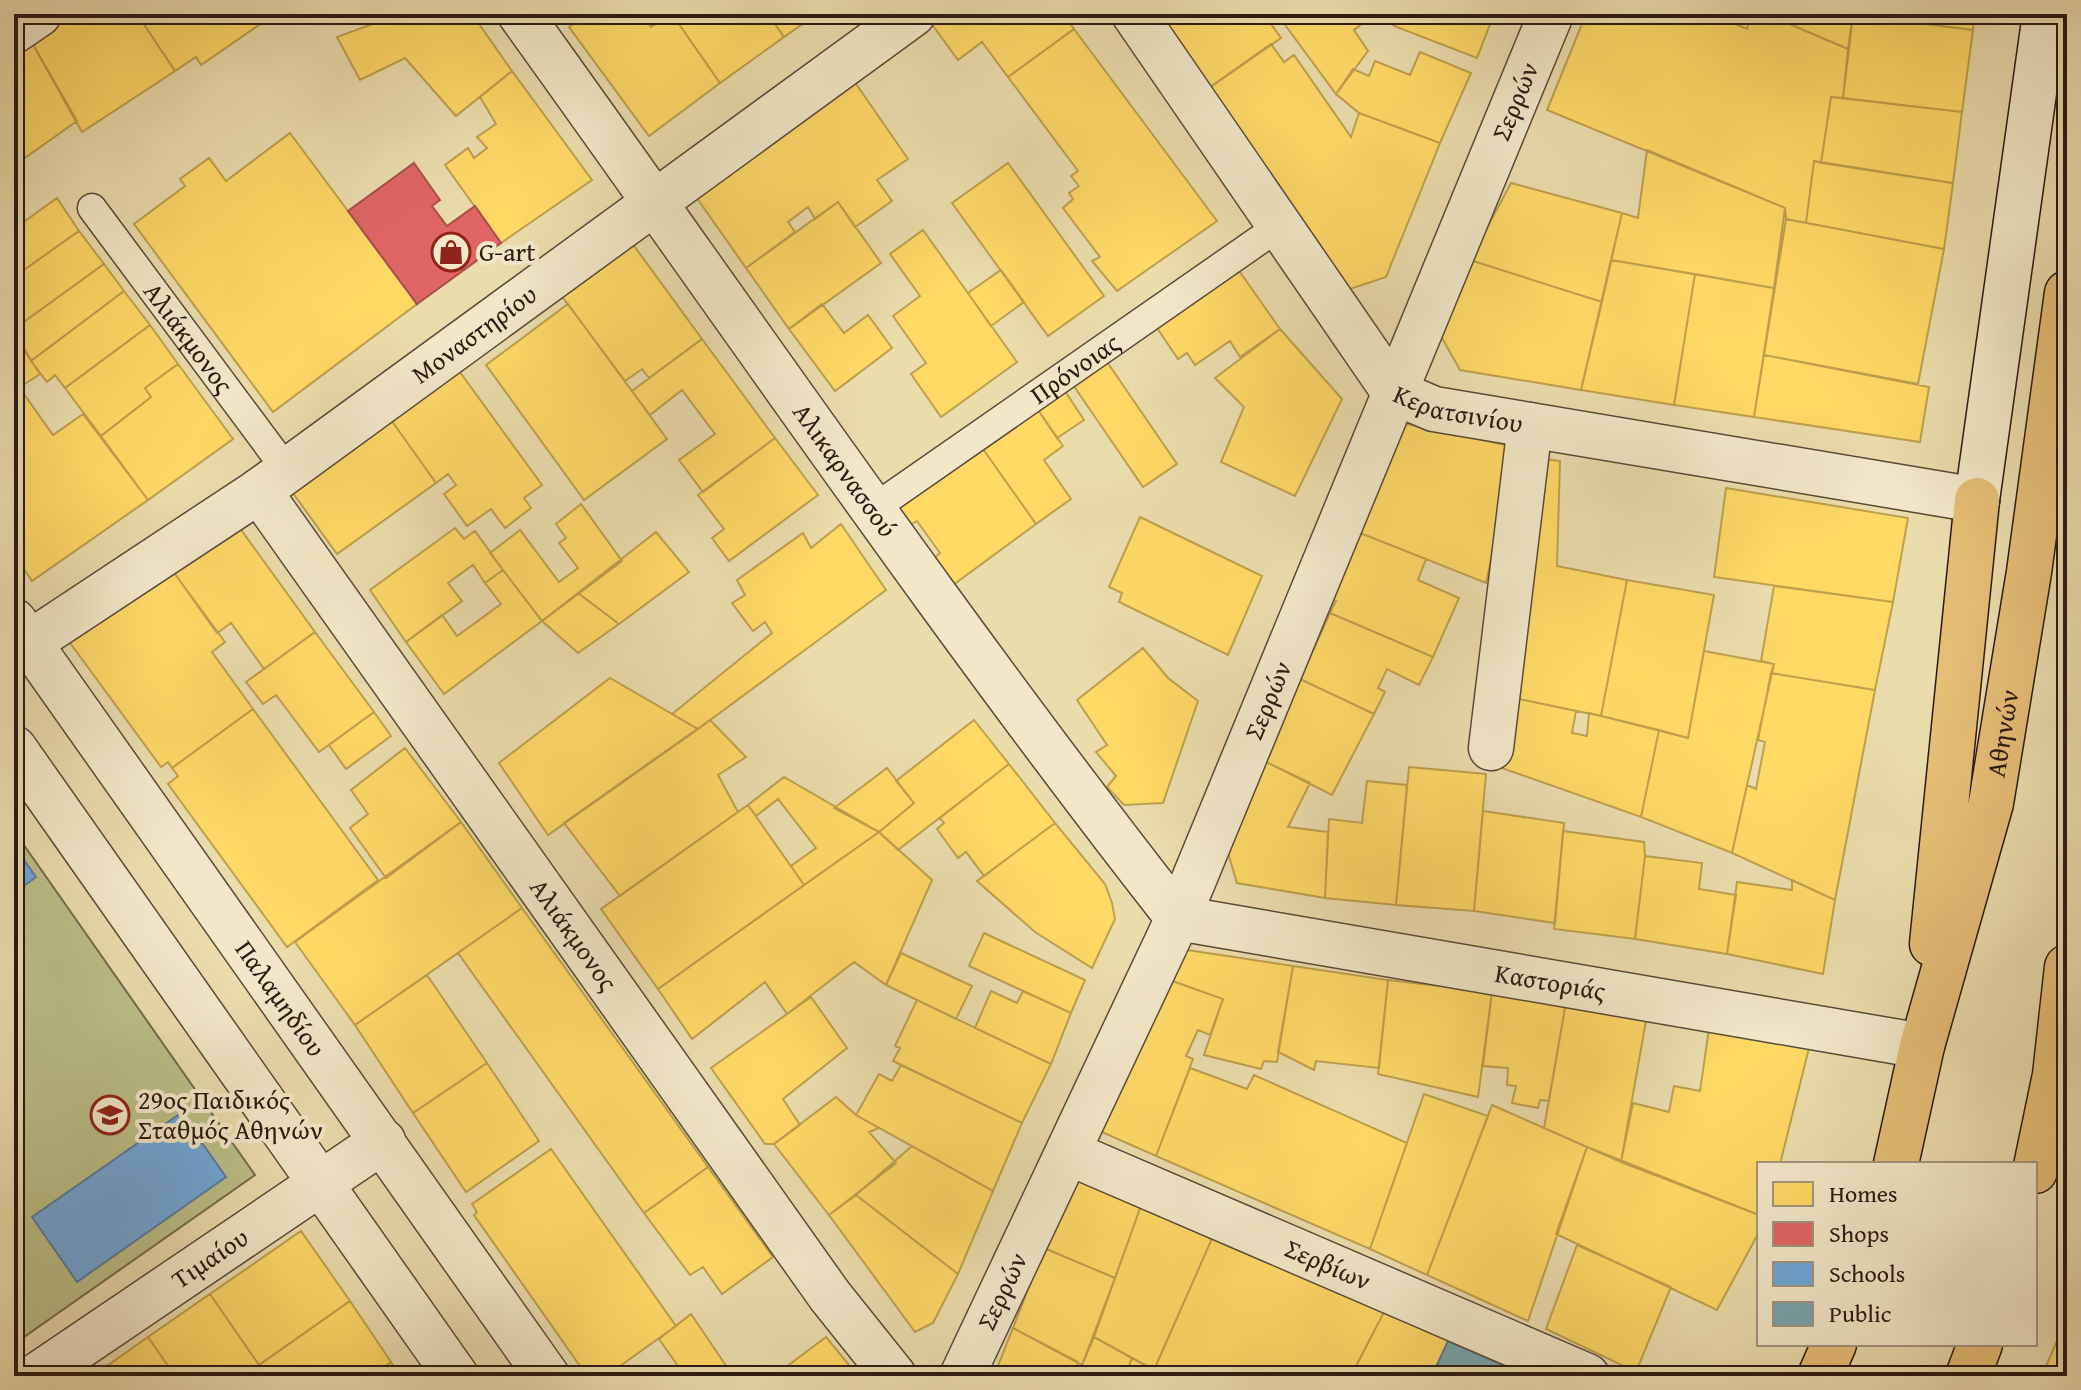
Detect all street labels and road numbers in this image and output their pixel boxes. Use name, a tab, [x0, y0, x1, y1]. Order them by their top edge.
street label: Σερρών	[1481, 56, 1548, 146]
street label: Αλιάκμονος	[135, 274, 244, 402]
street label: Μοναστηρίου	[403, 275, 545, 393]
street label: Πρόνοιας	[1022, 323, 1127, 413]
street label: Κερατσινίου	[1388, 374, 1526, 443]
street label: Αλικαρνασσού	[784, 395, 907, 545]
street label: Σερρών	[1234, 655, 1301, 745]
street label: Αθηνών	[1976, 686, 2028, 780]
street label: Αλιάκμονος	[521, 870, 628, 999]
street label: Παλαμηδίου	[226, 932, 336, 1065]
street label: Καστοριάς	[1492, 953, 1609, 1010]
street label: Τιμαίου	[163, 1218, 256, 1298]
street label: Σερβίων	[1279, 1228, 1377, 1300]
street label: Σερρών	[967, 1245, 1037, 1336]

